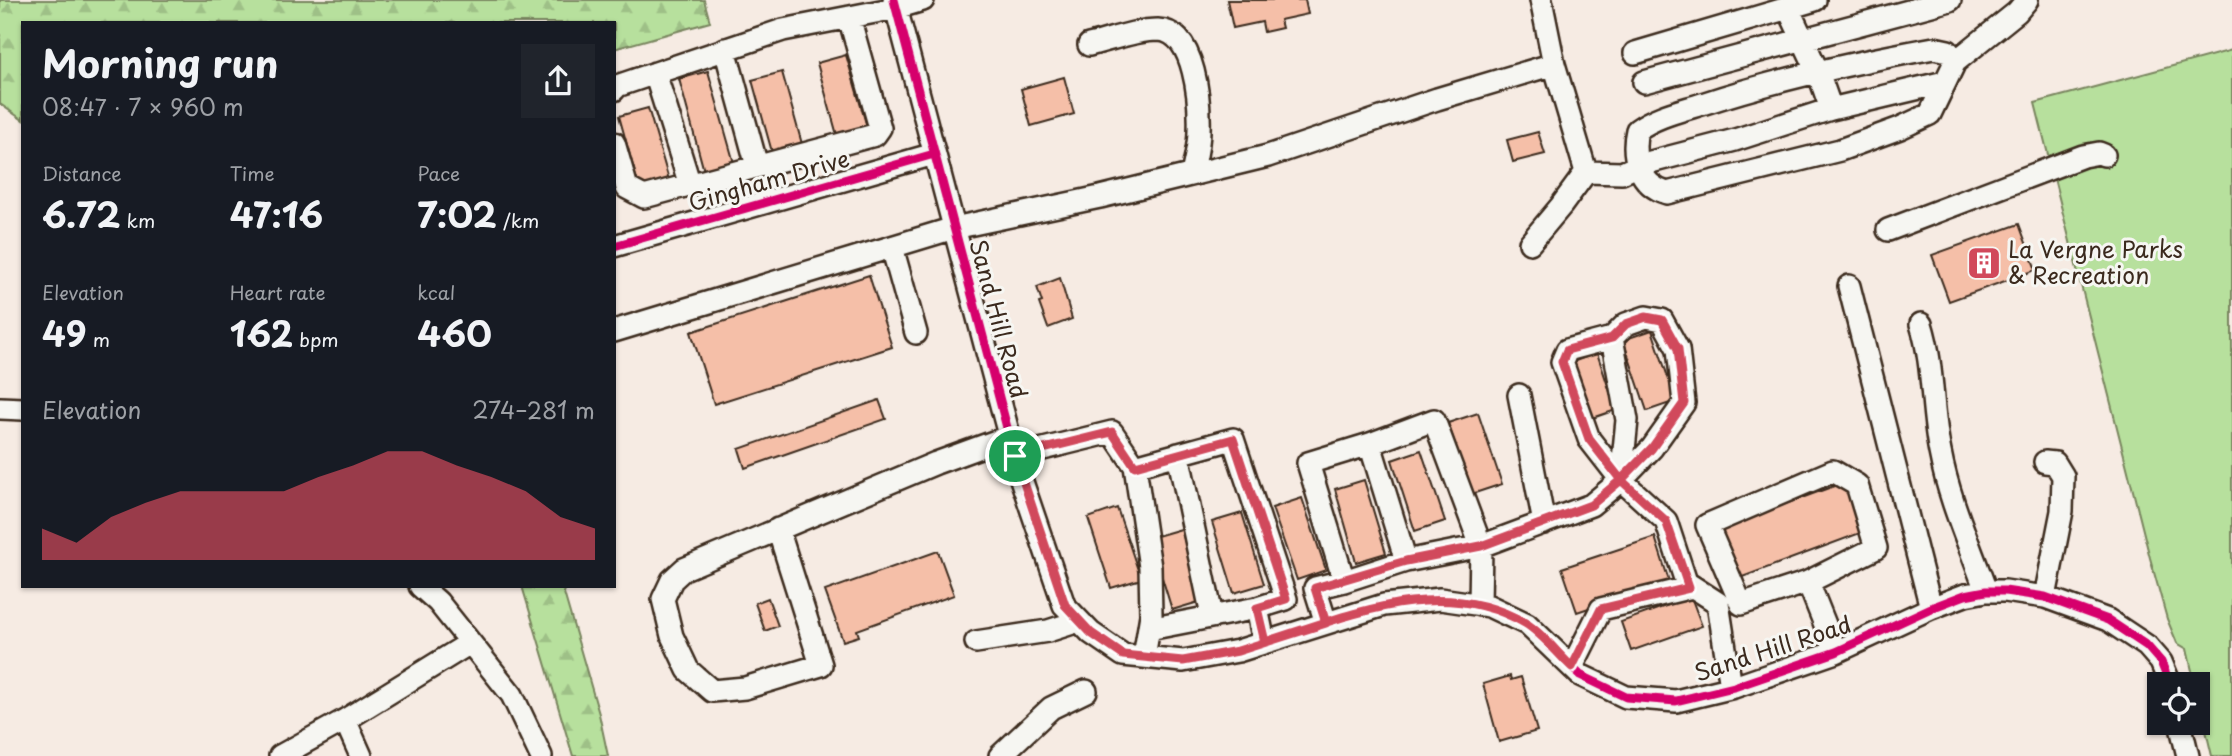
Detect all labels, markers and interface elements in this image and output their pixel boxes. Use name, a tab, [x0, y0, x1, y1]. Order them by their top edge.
text: Morning run	[42, 34, 278, 91]
button: share	[521, 44, 595, 118]
text: 08:47 · 7 × 960 m	[42, 89, 244, 124]
street label: Gingham Drive	[684, 140, 853, 219]
text: Distance	[42, 159, 122, 187]
text: Time	[230, 159, 275, 187]
text: Pace	[417, 159, 460, 187]
text: 6.72	[42, 187, 120, 240]
text: 47:16	[230, 187, 323, 240]
text: 7:02	[417, 187, 497, 240]
text: km	[120, 206, 155, 234]
text: /km	[497, 206, 539, 234]
place label: La Vergne Parks & Recreation	[2008, 231, 2183, 292]
street label: Sand Hill Road	[961, 235, 1037, 402]
building icon: La Vergne Parks & Recreation	[1965, 244, 2003, 282]
text: Elevation	[42, 278, 124, 306]
text: Heart rate	[230, 278, 326, 306]
text: kcal	[417, 278, 455, 306]
text: 49	[42, 306, 87, 359]
text: 162	[230, 306, 293, 359]
text: 460	[417, 306, 492, 359]
text: m	[87, 325, 110, 353]
text: bpm	[293, 325, 339, 353]
text: Elevation	[42, 392, 141, 427]
text: 274–281 m	[472, 392, 595, 427]
pin	[985, 426, 1045, 486]
icon: arrive	[996, 437, 1034, 475]
street label: Sand Hill Road	[1690, 606, 1856, 689]
map controls	[2147, 672, 2210, 735]
button: locate	[2147, 672, 2210, 735]

